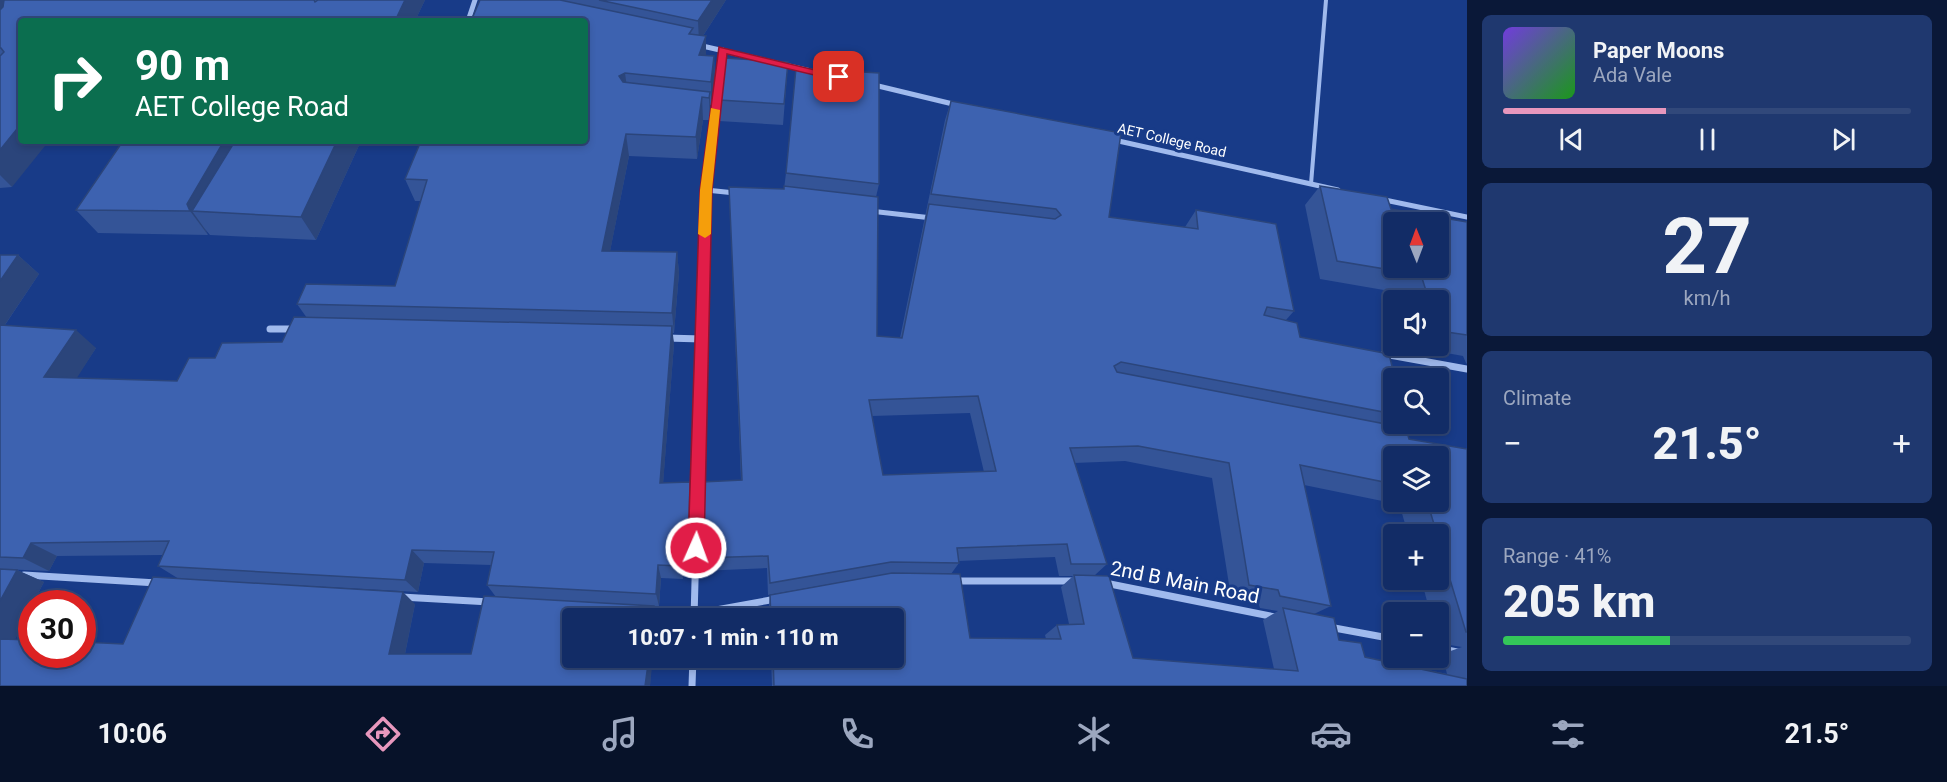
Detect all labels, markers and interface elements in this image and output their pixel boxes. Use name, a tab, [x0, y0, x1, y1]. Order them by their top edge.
text: Paper Moons	[1593, 38, 1724, 63]
text: 90 m	[135, 41, 230, 90]
icon: right	[36, 42, 114, 120]
pin	[813, 51, 864, 102]
icon: arrive	[822, 60, 855, 93]
text: Ada Vale	[1593, 63, 1672, 87]
text: AET College Road	[135, 91, 349, 123]
street label: AET College Road	[1116, 120, 1228, 160]
icon: previous	[1555, 123, 1588, 156]
icon: pause	[1691, 123, 1724, 156]
icon: next	[1827, 123, 1860, 156]
text: 27	[1662, 201, 1752, 292]
north arrow	[1383, 212, 1449, 278]
map controls	[1383, 212, 1449, 668]
text: km/h	[1684, 286, 1730, 310]
button: sound	[1383, 290, 1449, 356]
button: search	[1383, 368, 1449, 434]
text: Climate	[1503, 386, 1571, 410]
text: 21.5°	[1653, 417, 1762, 470]
text: −	[1503, 424, 1522, 463]
text: +	[1892, 424, 1911, 463]
button: layers	[1383, 446, 1449, 512]
position arrow	[664, 516, 728, 580]
button: +	[1383, 524, 1449, 590]
text: Range · 41%	[1503, 544, 1611, 568]
street label: 2nd B Main Road	[1109, 556, 1261, 608]
text: 205 km	[1503, 575, 1655, 628]
speed limit sign: 30	[18, 590, 96, 668]
button: −	[1383, 602, 1449, 668]
text: 10:07 · 1 min · 110 m	[628, 625, 838, 650]
icon: directions	[362, 713, 404, 755]
icon: music	[599, 713, 641, 755]
icon: phone	[836, 713, 878, 755]
icon: climate	[1073, 713, 1115, 755]
icon: car	[1310, 713, 1352, 755]
icon: filters	[1547, 713, 1589, 755]
text: 10:06	[98, 718, 167, 750]
text: 21.5°	[1785, 718, 1849, 750]

